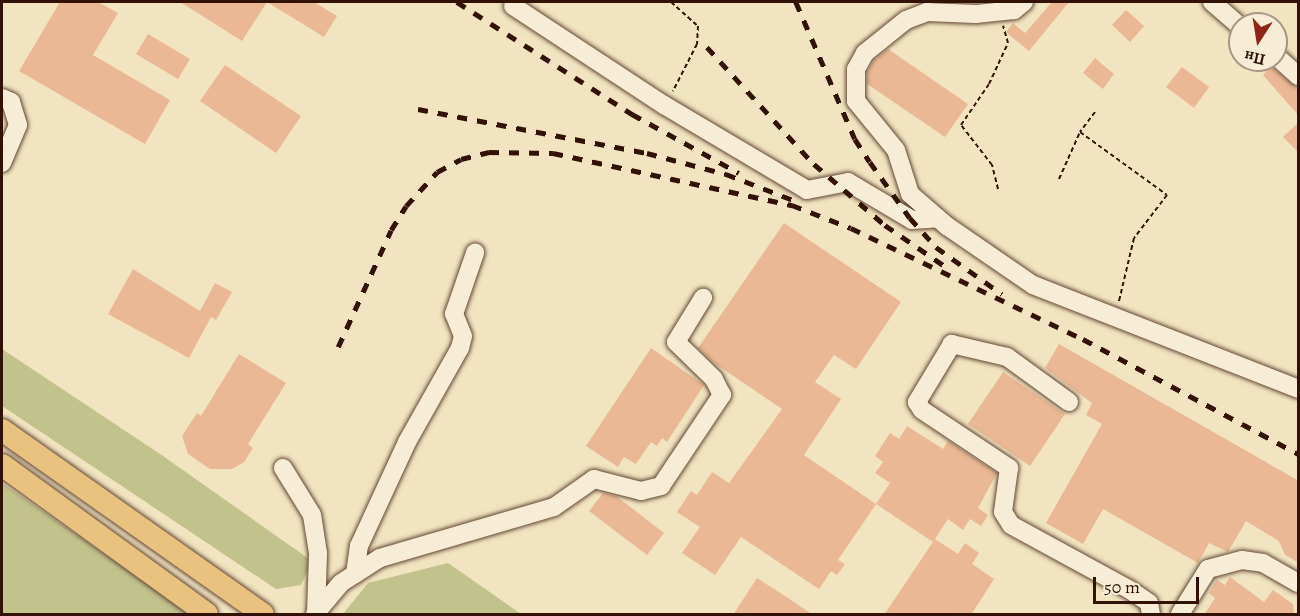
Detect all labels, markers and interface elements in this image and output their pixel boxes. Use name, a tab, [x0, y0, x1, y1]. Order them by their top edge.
north arrow	[1228, 12, 1288, 72]
text: Пн	[1242, 45, 1267, 71]
scale bar	[1096, 565, 1202, 603]
text: 50 m	[1104, 575, 1140, 599]

